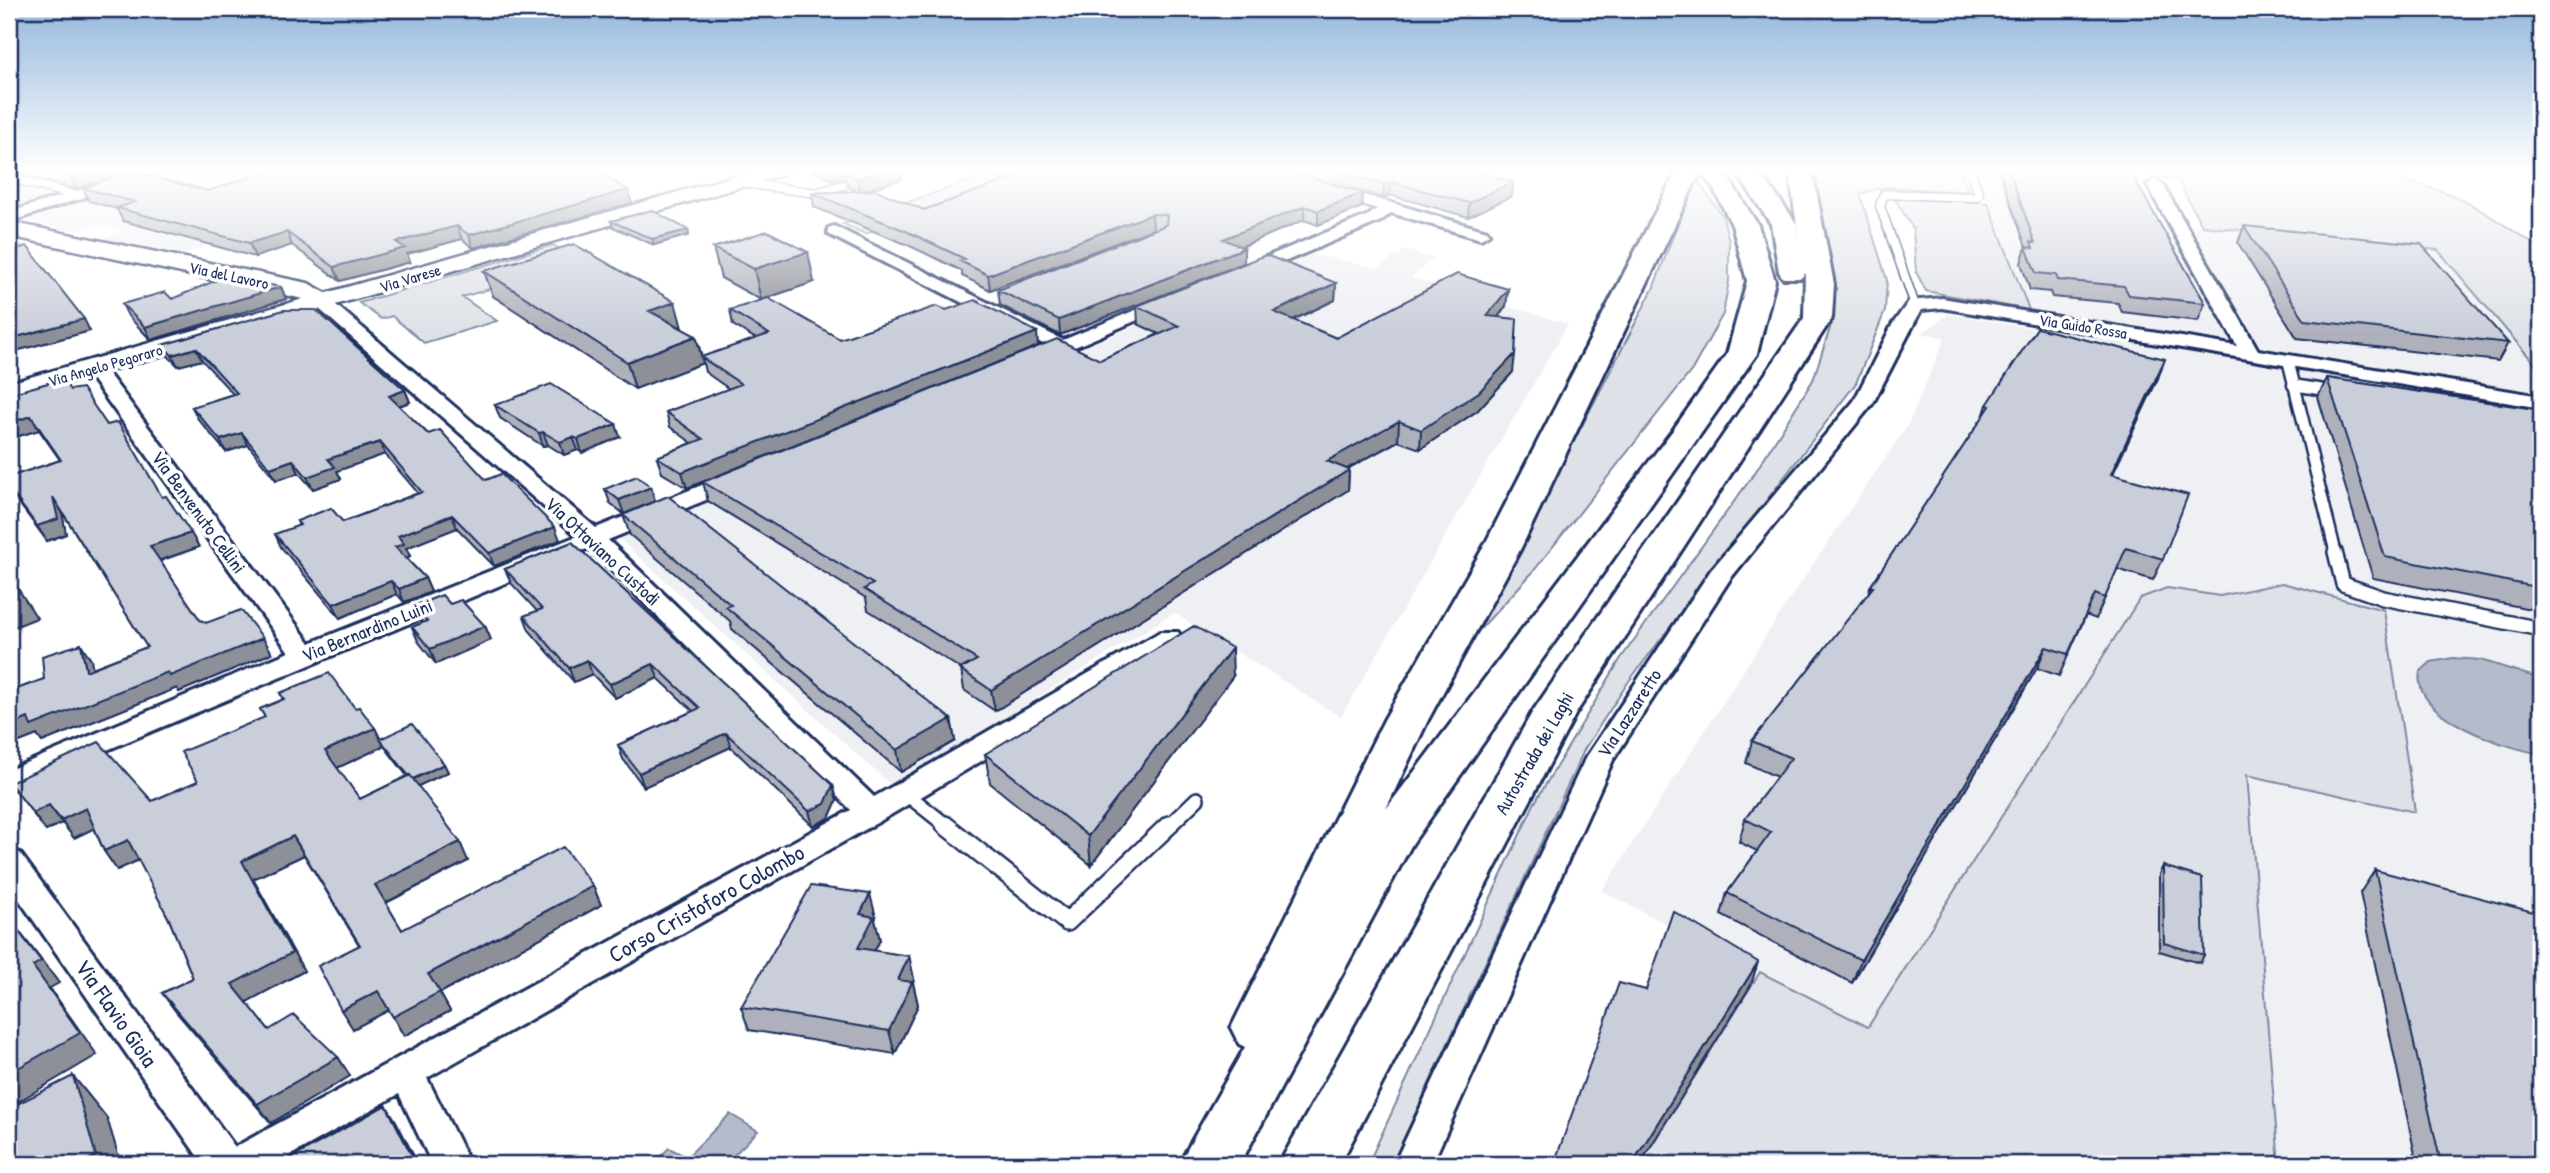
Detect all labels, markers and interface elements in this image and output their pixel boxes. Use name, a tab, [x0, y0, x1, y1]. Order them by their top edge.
street label: Via del Lavoro	[187, 256, 271, 294]
street label: Via Varese	[377, 258, 444, 298]
street label: Via Guido Rossa	[2037, 308, 2129, 344]
street label: Via Angelo Pegoraro	[45, 338, 165, 392]
street label: Via Benvenuto Cellini	[146, 445, 252, 579]
street label: Via Ottaviano Custodi	[540, 491, 666, 611]
street label: Via Bernardino Luini	[298, 592, 436, 668]
street label: Via Lazzaretto	[1591, 663, 1667, 762]
street label: Autostrada dei Laghi	[1488, 687, 1580, 819]
street label: Corso Cristoforo Colombo	[603, 836, 809, 970]
street label: Via Flavio Gioia	[69, 953, 165, 1073]

